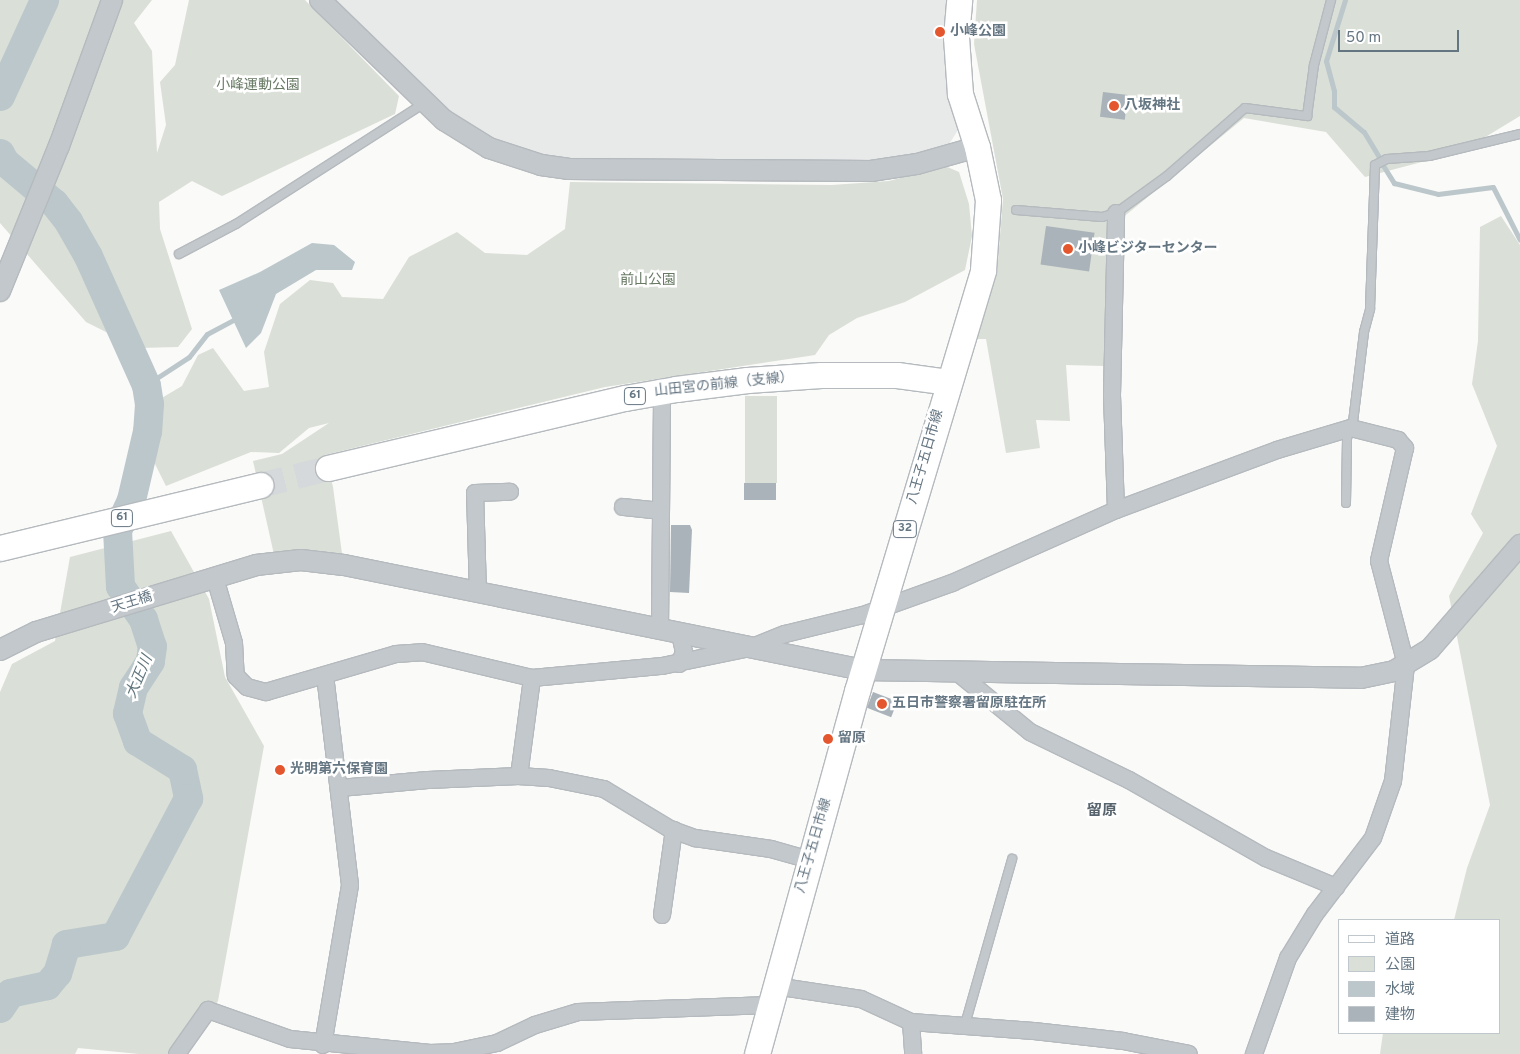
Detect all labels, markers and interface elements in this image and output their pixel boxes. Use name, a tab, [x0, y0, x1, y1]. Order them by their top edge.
scale bar	[1340, 20, 1461, 52]
place label: 小峰公園	[950, 24, 1006, 40]
marker: 小峰公園	[934, 26, 946, 38]
text: 50 m	[1346, 29, 1381, 48]
park label: 小峰運動公園	[216, 78, 300, 94]
place label: 八坂神社	[1124, 98, 1180, 114]
marker: 八坂神社	[1108, 100, 1120, 112]
place label: 小峰ビジターセンター	[1078, 241, 1218, 257]
marker: 小峰ビジターセンター	[1062, 243, 1074, 255]
park label: 前山公園	[620, 273, 676, 289]
street label: 山田宮の前線（支線）	[654, 369, 794, 401]
road number: 61	[624, 386, 646, 406]
street label: 八王子五日市線	[904, 408, 948, 506]
road number: 61	[111, 508, 133, 528]
road number: 32	[892, 520, 918, 538]
street label: 天王橋	[109, 589, 155, 617]
water label: 大正川	[123, 653, 157, 701]
place label: 五日市警察署留原駐在所	[892, 696, 1046, 712]
marker: 五日市警察署留原駐在所	[876, 698, 888, 710]
place label: 留原	[838, 731, 866, 747]
marker: 留原	[822, 733, 834, 745]
place label: 光明第六保育園	[290, 762, 388, 778]
marker: 光明第六保育園	[274, 764, 286, 776]
street label: 八王子五日市線	[792, 797, 836, 895]
district label: 留原	[1087, 803, 1117, 821]
legend	[1338, 919, 1500, 1034]
text: 道路	[1385, 931, 1415, 950]
text: 公園	[1385, 956, 1415, 975]
text: 水域	[1385, 981, 1415, 1000]
text: 建物	[1385, 1006, 1415, 1025]

